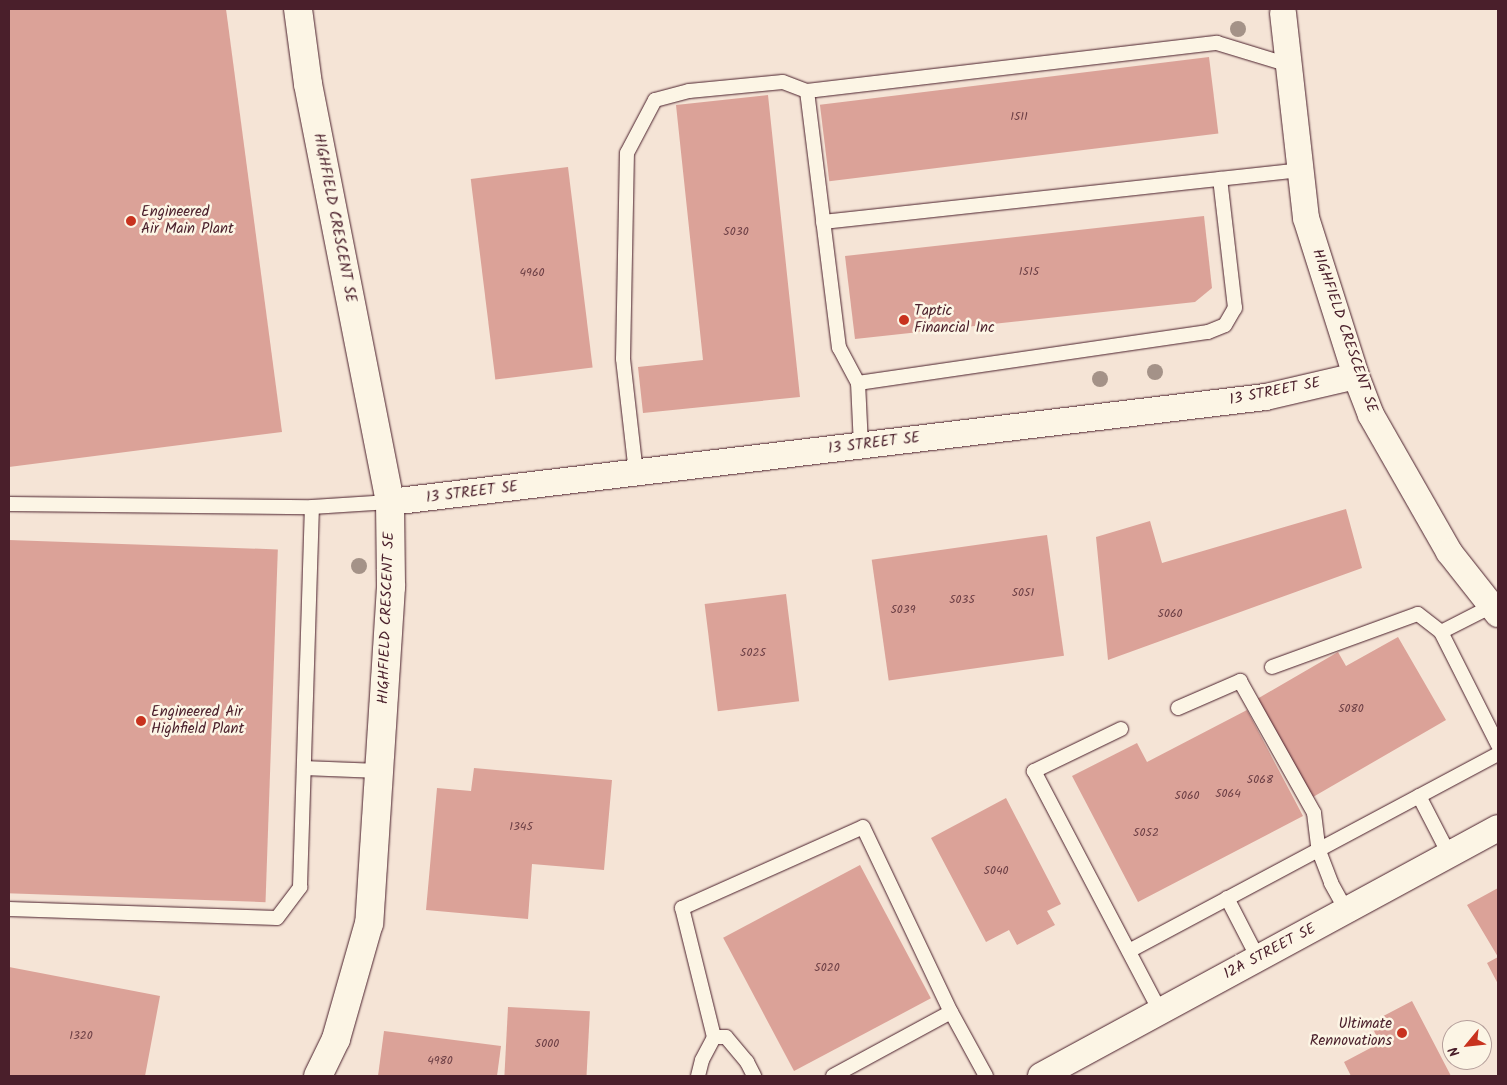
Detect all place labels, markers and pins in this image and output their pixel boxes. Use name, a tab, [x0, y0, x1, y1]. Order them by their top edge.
place label: Engineered Air Main Plant	[141, 203, 234, 238]
marker: Engineered Air Main Plant	[125, 215, 137, 227]
place label: Taptic Financial Inc	[914, 302, 995, 337]
marker: Taptic Financial Inc	[898, 314, 910, 326]
place label: Engineered Air Highfield Plant	[151, 703, 244, 738]
marker: Engineered Air Highfield Plant	[135, 715, 147, 727]
place label: Ultimate Rennovations	[1310, 1015, 1392, 1050]
marker: Ultimate Rennovations	[1396, 1027, 1408, 1039]

